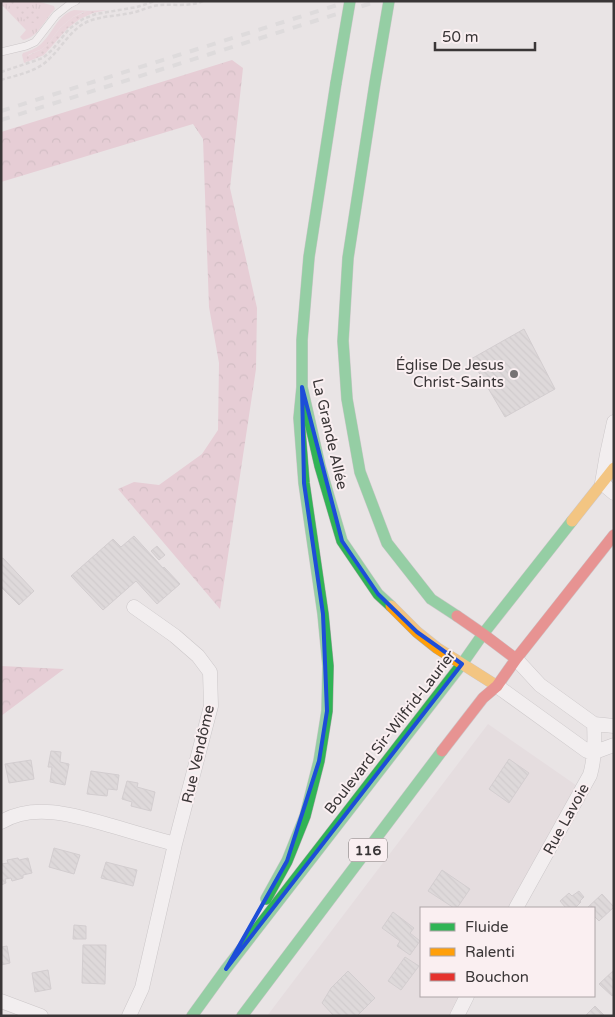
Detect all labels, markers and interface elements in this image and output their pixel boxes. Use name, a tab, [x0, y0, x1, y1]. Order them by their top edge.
scale bar	[435, 20, 535, 52]
text: 50 m	[442, 28, 479, 46]
place label: Église De Jesus Christ-Saints	[396, 356, 504, 391]
marker: Église De Jesus Christ-Saints	[508, 368, 520, 380]
street label: La Grande Allée	[309, 377, 351, 491]
street label: Boulevard Sir-Wilfrid-Laurier	[320, 646, 460, 817]
street label: Rue Vendôme	[178, 703, 218, 805]
street label: Rue Lavoie	[539, 780, 593, 858]
road number: 116	[349, 838, 387, 862]
legend	[420, 907, 595, 997]
text: Fluide	[465, 918, 509, 936]
text: Ralenti	[465, 943, 515, 961]
text: Bouchon	[465, 968, 529, 986]

